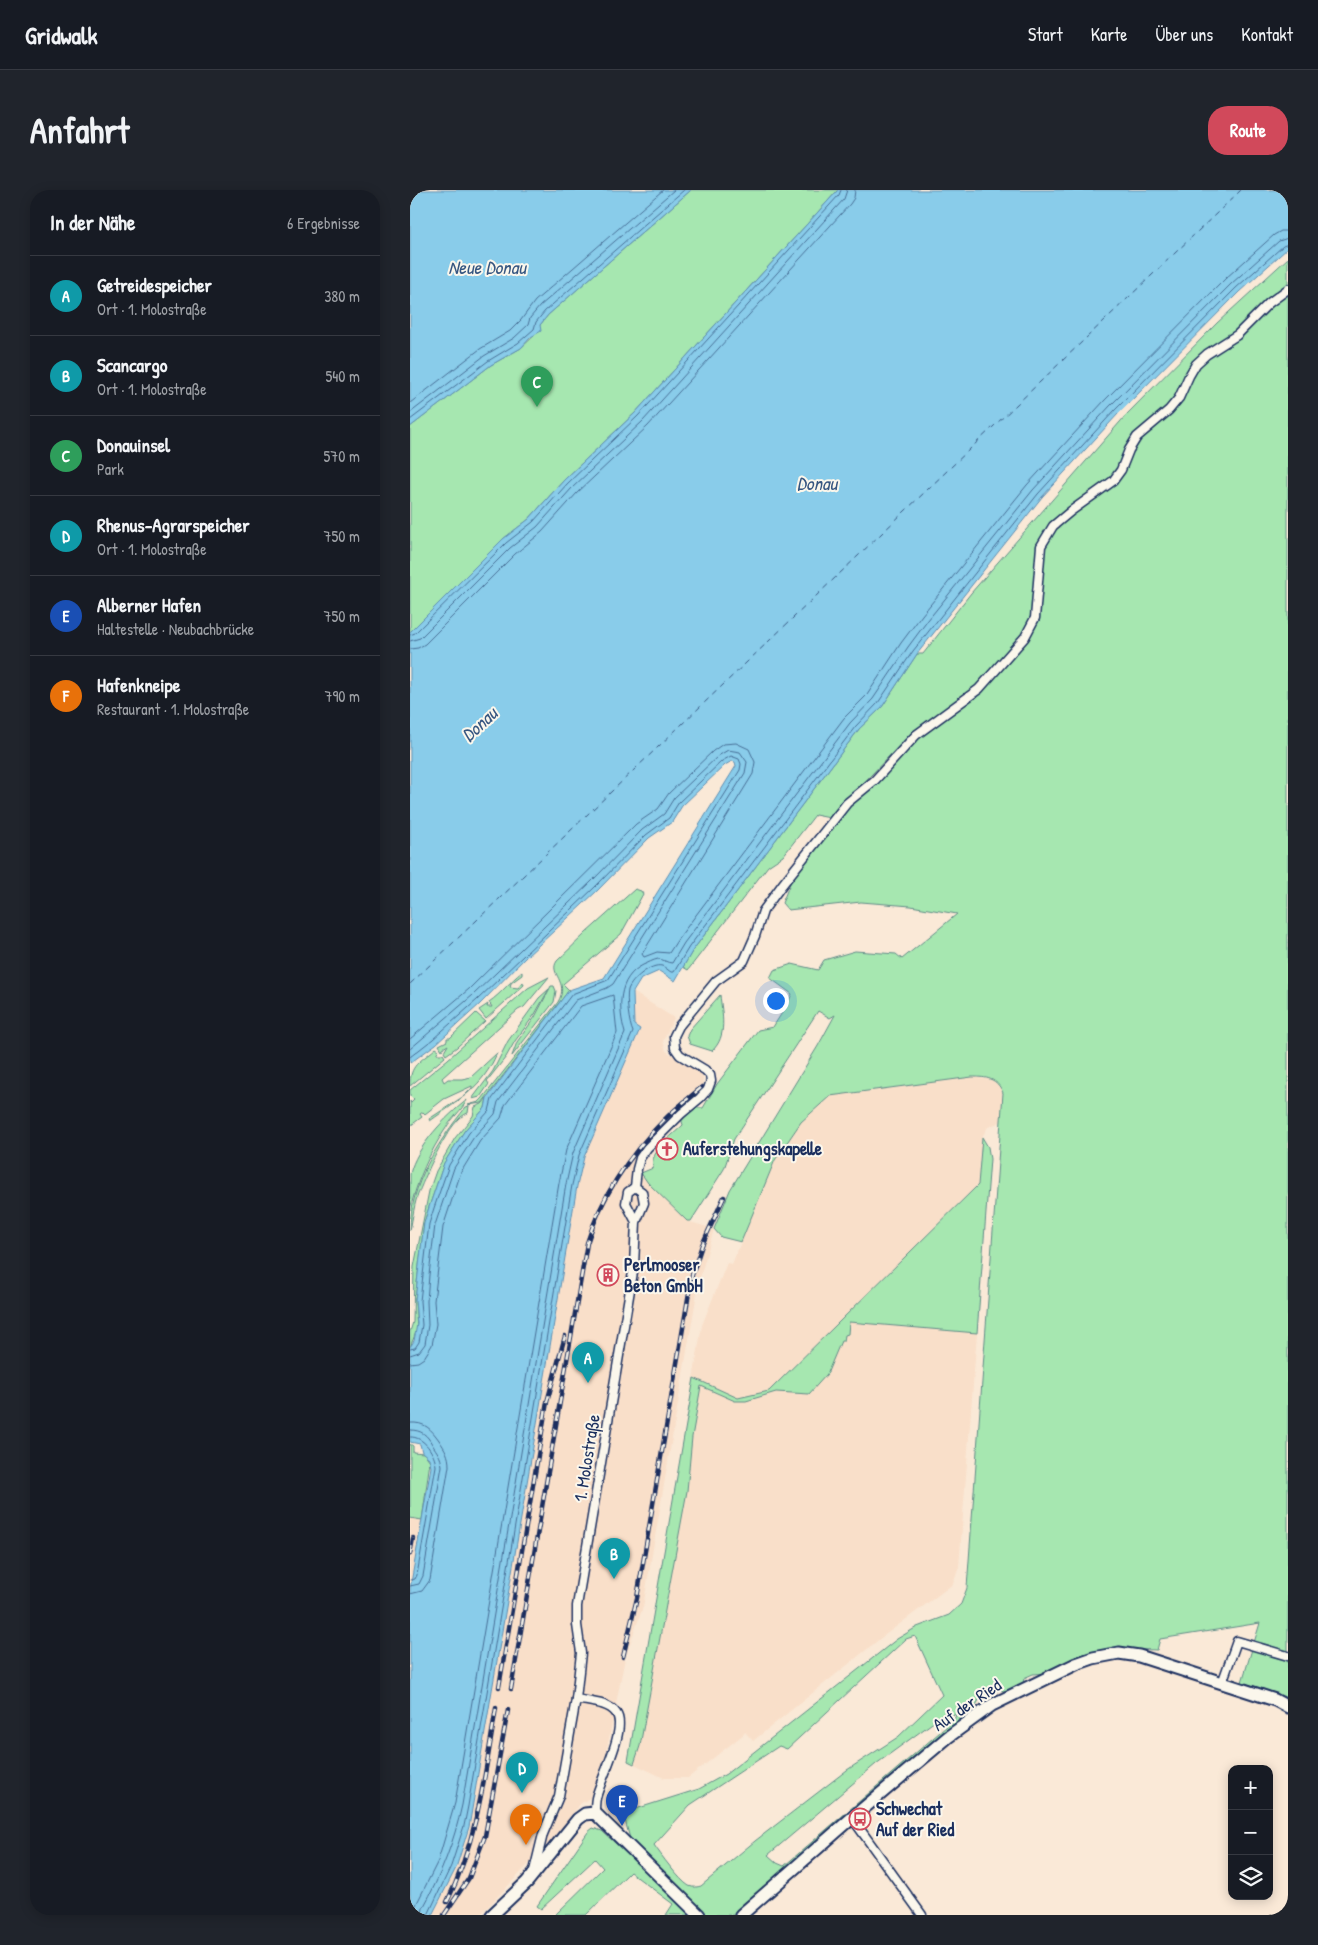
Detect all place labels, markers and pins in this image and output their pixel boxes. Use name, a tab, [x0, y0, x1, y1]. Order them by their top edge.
pin: C	[521, 366, 553, 407]
place label: Auferstehungskapelle	[683, 1136, 823, 1162]
church icon: Auferstehungskapelle	[655, 1137, 679, 1161]
place label: Perlmooser Beton GmbH	[624, 1252, 703, 1298]
building icon: Perlmooser Beton GmbH	[596, 1263, 620, 1287]
pin: A	[572, 1342, 604, 1383]
pin: B	[598, 1538, 630, 1579]
pin: D	[506, 1752, 538, 1793]
pin: E	[606, 1785, 638, 1826]
place label: Schwechat Auf der Ried	[876, 1796, 954, 1842]
pin: F	[510, 1804, 542, 1845]
bus stop icon: Schwechat Auf der Ried	[848, 1807, 872, 1831]

